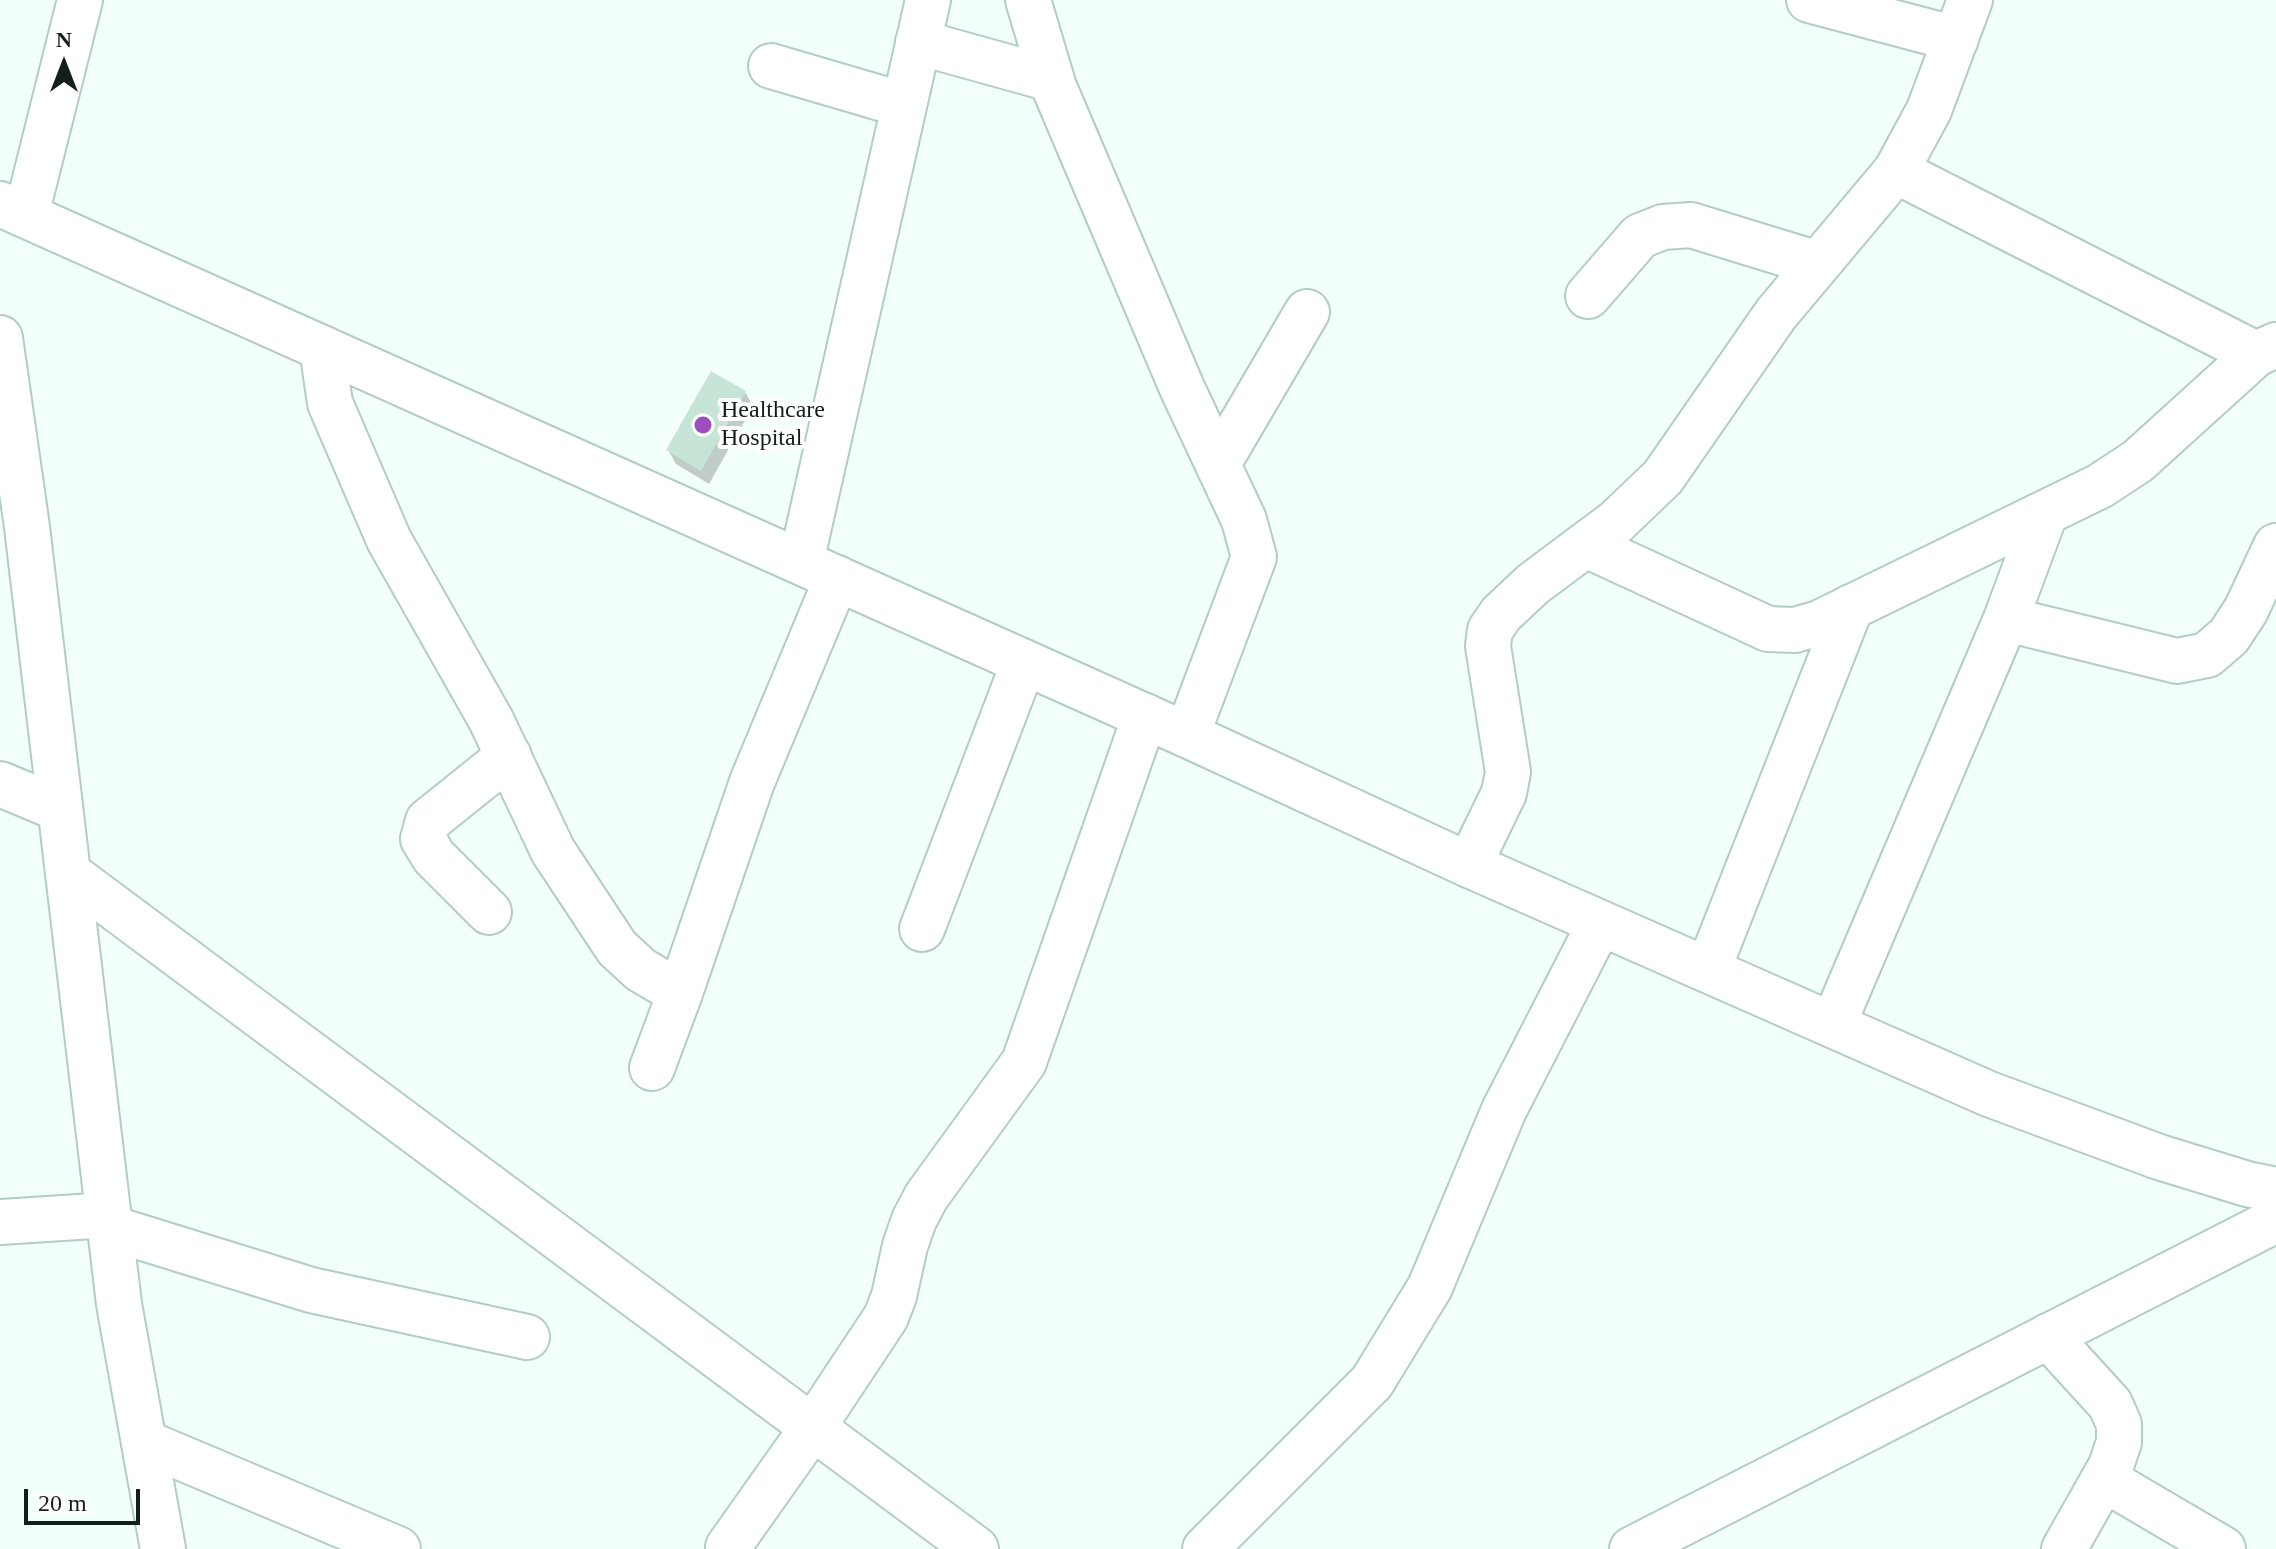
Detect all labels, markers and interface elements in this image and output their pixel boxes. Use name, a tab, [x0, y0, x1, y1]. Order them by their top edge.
north arrow	[24, 24, 104, 104]
text: N	[56, 27, 72, 52]
place label: Healthcare Hospital	[721, 397, 825, 453]
marker: Healthcare Hospital	[692, 414, 714, 436]
scale bar	[28, 1473, 144, 1523]
text: 20 m	[38, 1490, 87, 1516]

